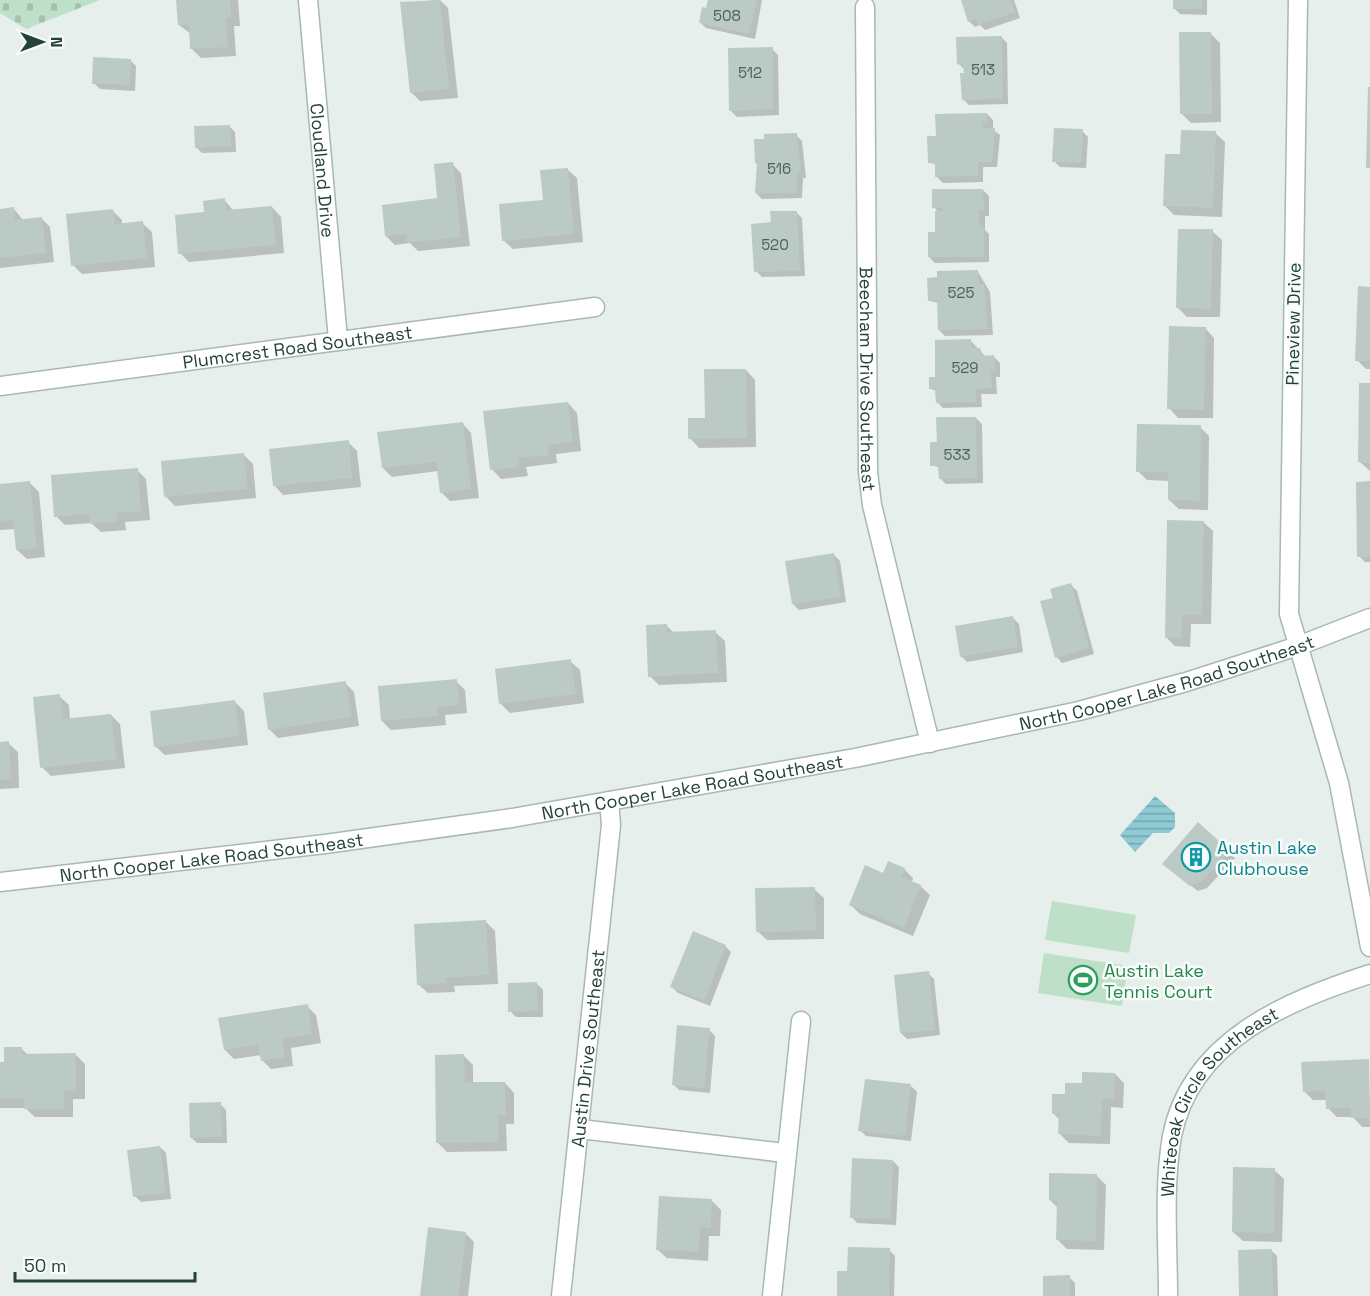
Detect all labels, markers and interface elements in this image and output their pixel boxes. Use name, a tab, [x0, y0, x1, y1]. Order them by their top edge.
house number: 508	[713, 6, 741, 25]
north arrow	[12, 12, 72, 72]
text: N	[46, 37, 67, 47]
house number: 513	[971, 60, 995, 79]
house number: 512	[738, 63, 762, 82]
street label: Cloudland Drive	[306, 102, 340, 239]
house number: 516	[767, 159, 791, 178]
house number: 520	[761, 235, 789, 254]
street label: Pineview Drive	[1280, 262, 1306, 386]
street label: Beecham Drive Southeast	[855, 267, 882, 492]
house number: 525	[948, 283, 974, 302]
street label: Plumcrest Road Southeast	[181, 320, 414, 373]
house number: 529	[951, 358, 979, 377]
house number: 533	[943, 445, 971, 464]
street label: North Cooper Lake Road Southeast	[1017, 629, 1317, 735]
street label: North Cooper Lake Road Southeast	[540, 749, 845, 824]
street label: North Cooper Lake Road Southeast	[58, 827, 365, 886]
place label: Austin Lake Clubhouse	[1217, 836, 1317, 880]
building icon: Austin Lake Clubhouse	[1180, 841, 1212, 873]
street label: Austin Drive Southeast	[565, 948, 609, 1148]
place label: Austin Lake Tennis Court	[1104, 959, 1213, 1003]
sports icon: Austin Lake Tennis Court	[1067, 964, 1099, 996]
street label: Whiteoak Circle Southeast	[1155, 1001, 1282, 1197]
scale bar	[15, 1245, 195, 1283]
text: 50 m	[24, 1254, 66, 1277]

